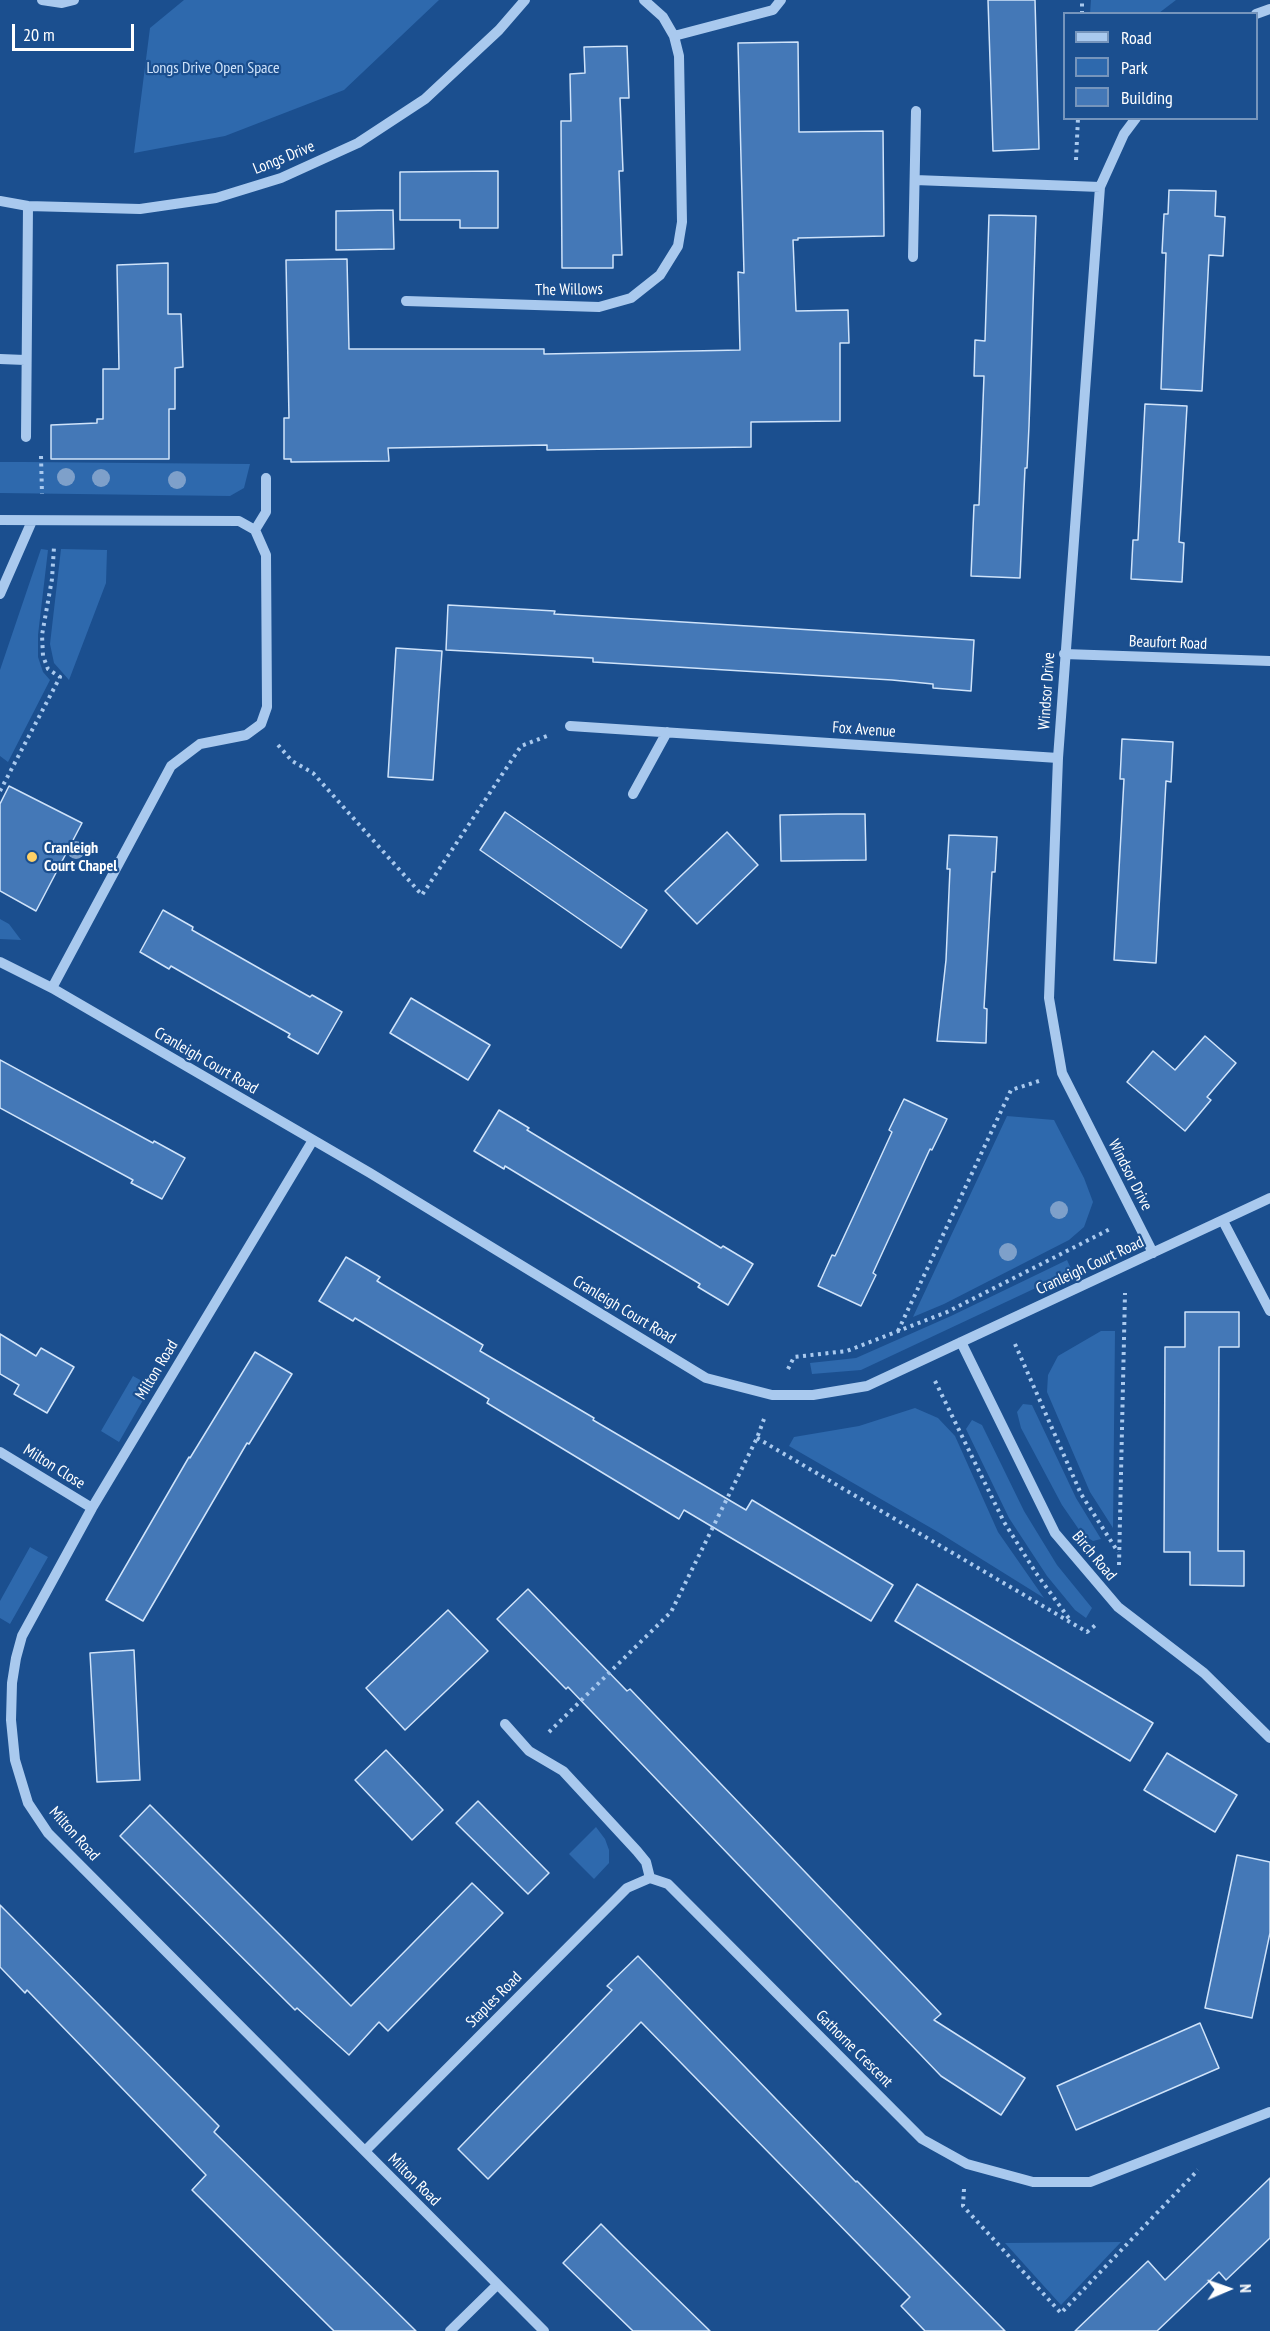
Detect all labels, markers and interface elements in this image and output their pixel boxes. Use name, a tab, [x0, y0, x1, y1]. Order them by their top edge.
scale bar	[15, 12, 136, 50]
legend	[1063, 12, 1258, 120]
text: 20 m	[23, 23, 55, 46]
text: Road	[1121, 26, 1152, 49]
text: Park	[1121, 56, 1148, 79]
park label: Longs Drive Open Space	[146, 58, 280, 78]
text: Building	[1121, 86, 1173, 109]
street label: Longs Drive	[250, 137, 318, 179]
street label: The Willows	[535, 280, 603, 300]
street label: Beaufort Road	[1129, 632, 1207, 654]
street label: Windsor Drive	[1035, 652, 1059, 730]
street label: Fox Avenue	[832, 718, 896, 742]
place label: Cranleigh Court Chapel	[44, 838, 117, 876]
marker: Cranleigh Court Chapel	[25, 850, 39, 864]
street label: Cranleigh Court Road	[151, 1024, 261, 1098]
street label: Windsor Drive	[1104, 1136, 1156, 1214]
street label: Cranleigh Court Road	[1033, 1233, 1147, 1299]
street label: Cranleigh Court Road	[569, 1272, 679, 1348]
street label: Milton Road	[132, 1337, 182, 1403]
street label: Milton Close	[20, 1441, 88, 1493]
street label: Birch Road	[1068, 1527, 1120, 1585]
street label: Milton Road	[45, 1803, 103, 1865]
street label: Staples Road	[462, 1968, 526, 2032]
street label: Gathorne Crescent	[812, 2007, 896, 2091]
street label: Milton Road	[384, 2150, 444, 2210]
north arrow	[1198, 2259, 1258, 2319]
text: N	[1236, 2284, 1256, 2293]

